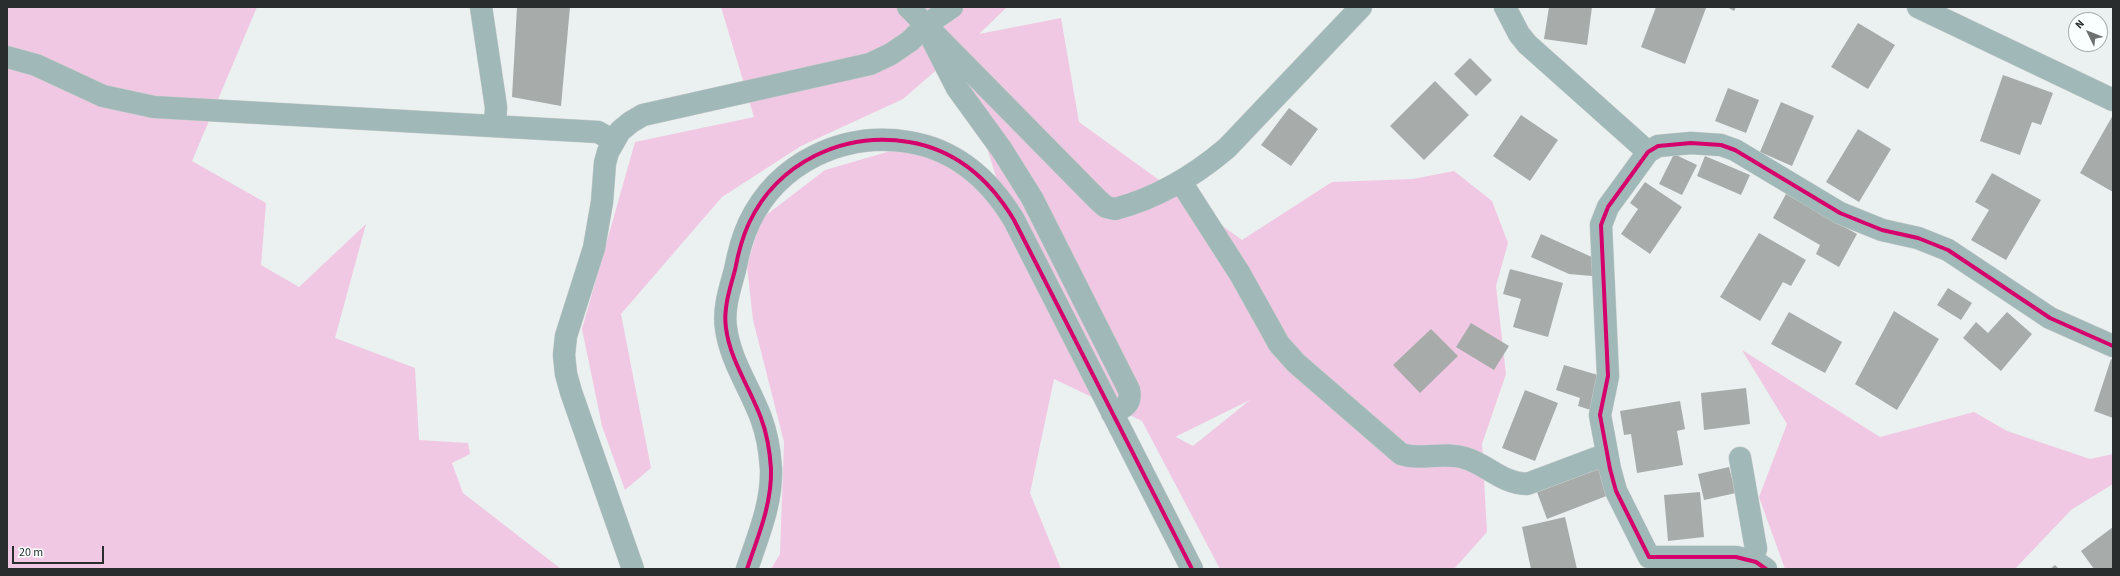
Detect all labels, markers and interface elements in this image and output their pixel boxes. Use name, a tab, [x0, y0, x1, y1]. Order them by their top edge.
north arrow	[2068, 12, 2108, 52]
text: N	[2072, 16, 2088, 32]
scale bar	[14, 538, 106, 564]
text: 20 m	[19, 544, 43, 561]

